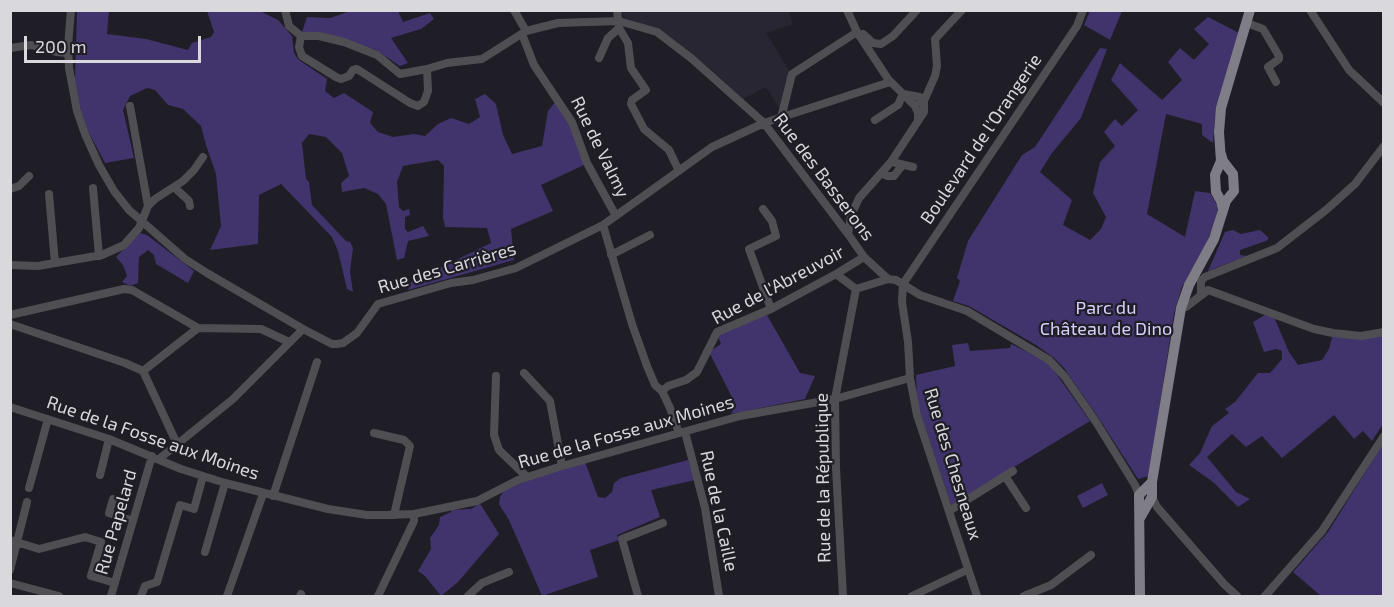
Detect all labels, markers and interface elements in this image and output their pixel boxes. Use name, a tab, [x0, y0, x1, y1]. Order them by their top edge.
scale bar	[27, 24, 204, 62]
text: 200 m	[35, 35, 87, 57]
street label: Boulevard de l'Orangerie	[916, 50, 1046, 228]
street label: Rue de Valmy	[566, 93, 634, 201]
street label: Rue des Basserons	[769, 109, 879, 245]
street label: Rue des Carrières	[375, 238, 519, 298]
street label: Rue de l'Abreuvoir	[708, 241, 848, 329]
park label: Parc du Château de Dino	[1040, 297, 1172, 340]
street label: Rue des Chesneaux	[920, 386, 986, 542]
street label: Rue de la Fosse aux Moines	[44, 391, 262, 485]
street label: Rue de la Fosse aux Moines	[516, 391, 736, 473]
street label: Rue de la République	[811, 393, 835, 563]
street label: Rue de la Caille	[696, 448, 742, 574]
street label: Rue Papelard	[91, 467, 141, 577]

